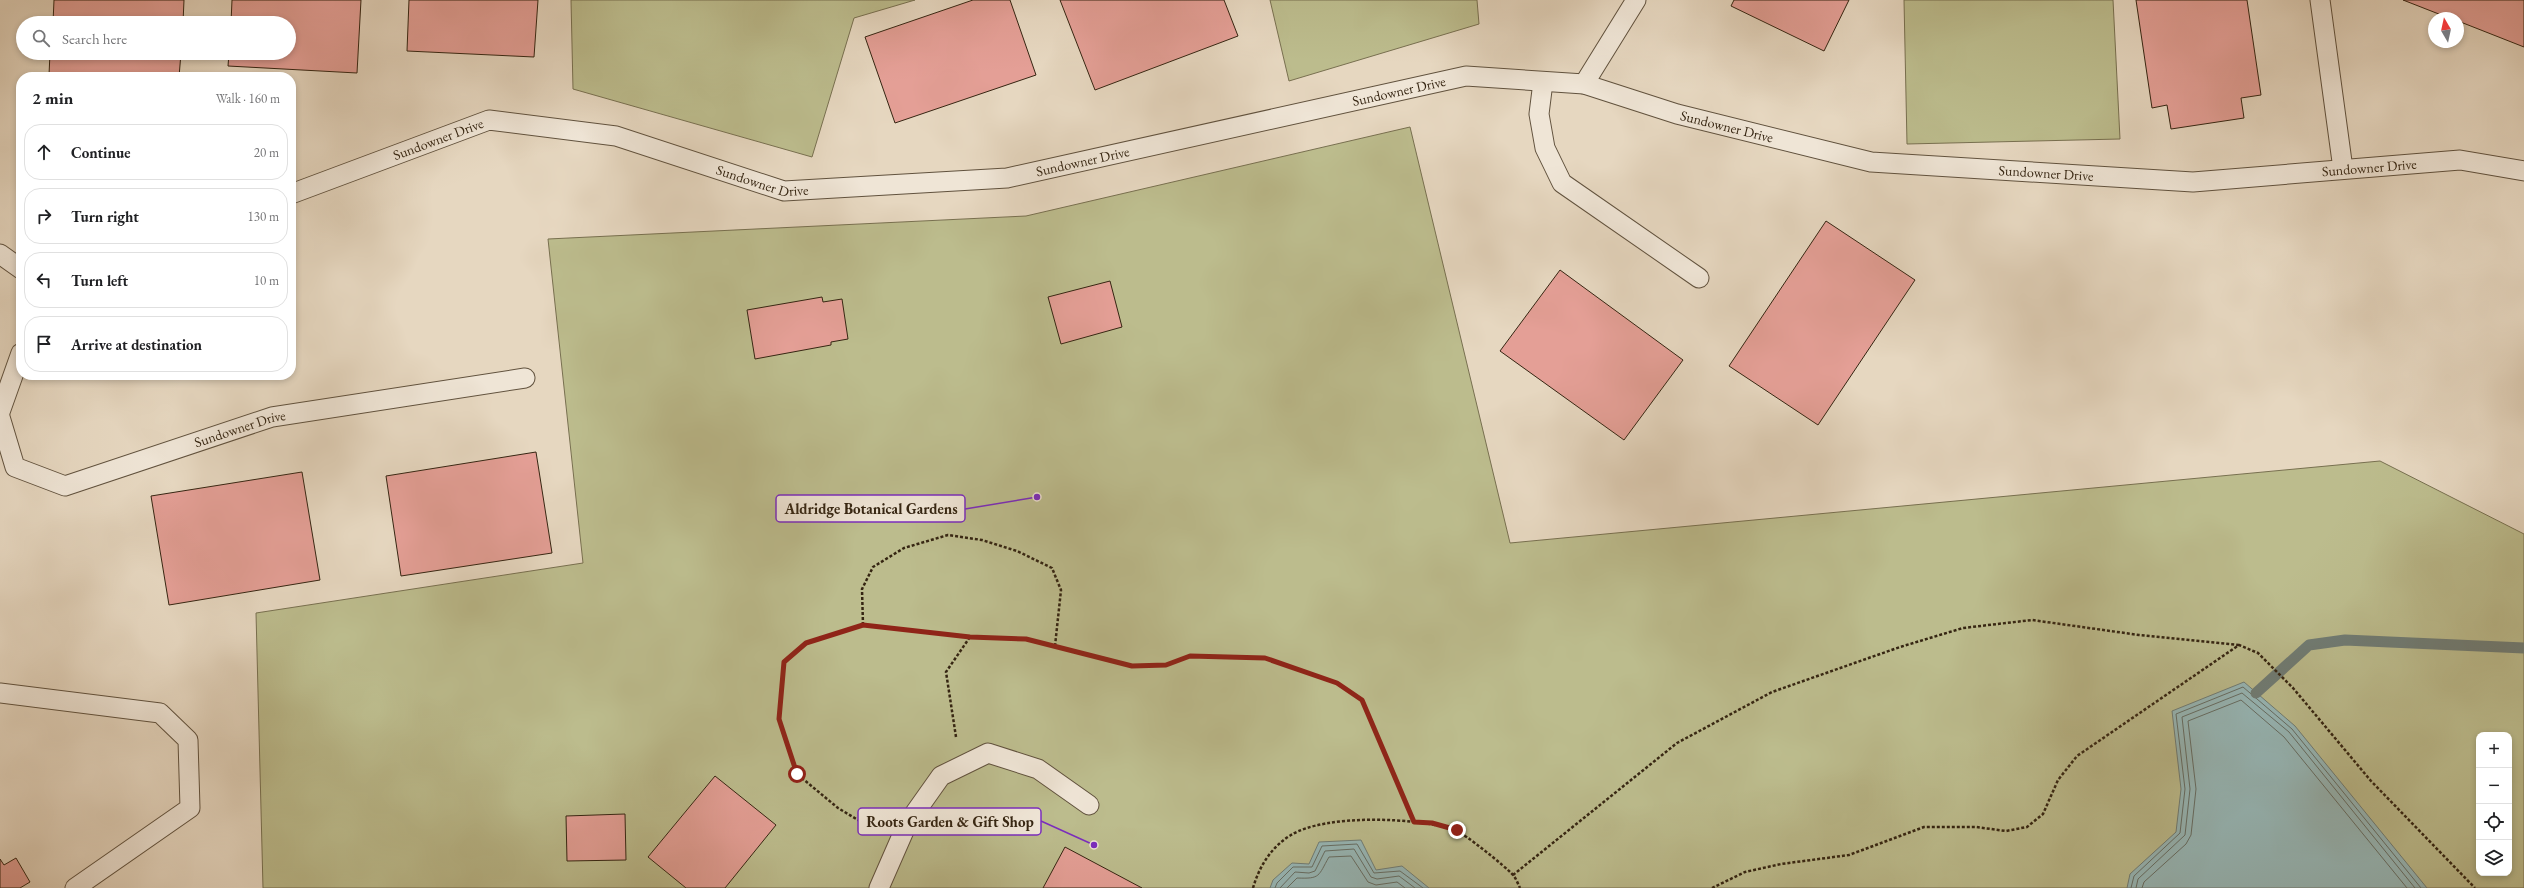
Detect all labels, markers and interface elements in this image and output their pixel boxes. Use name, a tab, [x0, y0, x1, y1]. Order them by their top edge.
north arrow	[2428, 12, 2464, 48]
search box	[16, 16, 296, 60]
icon: search	[30, 27, 52, 49]
text: Search here	[62, 29, 127, 48]
street label: Sundowner Drive	[1351, 72, 1448, 110]
text: 2 min	[32, 87, 73, 109]
text: Walk · 160 m	[216, 90, 280, 107]
street label: Sundowner Drive	[1678, 106, 1776, 147]
street label: Sundowner Drive	[390, 114, 486, 164]
icon: ahead	[33, 141, 55, 163]
street label: Sundowner Drive	[1034, 142, 1131, 180]
text: Continue	[71, 143, 131, 162]
text: 20 m	[254, 144, 279, 161]
street label: Sundowner Drive	[2321, 155, 2418, 180]
street label: Sundowner Drive	[714, 160, 809, 201]
street label: Sundowner Drive	[1998, 161, 2095, 185]
icon: right	[33, 205, 55, 227]
text: Turn right	[71, 207, 139, 226]
text: 130 m	[248, 208, 279, 225]
icon: left	[33, 269, 55, 291]
text: Turn left	[71, 271, 128, 290]
text: 10 m	[254, 272, 279, 289]
icon: arrive	[33, 333, 55, 355]
text: Arrive at destination	[71, 335, 202, 354]
street label: Sundowner Drive	[192, 406, 287, 451]
callout: Aldridge Botanical Gardens	[776, 495, 965, 522]
text: Aldridge Botanical Gardens	[783, 499, 958, 518]
map controls	[2476, 732, 2512, 876]
button: +	[2476, 732, 2512, 768]
route start	[788, 765, 806, 783]
button: −	[2476, 768, 2512, 804]
button: locate	[2476, 804, 2512, 840]
callout: Roots Garden & Gift Shop	[858, 808, 1041, 835]
text: Roots Garden & Gift Shop	[866, 812, 1034, 831]
route end	[1448, 821, 1466, 839]
button: layers	[2476, 840, 2512, 876]

